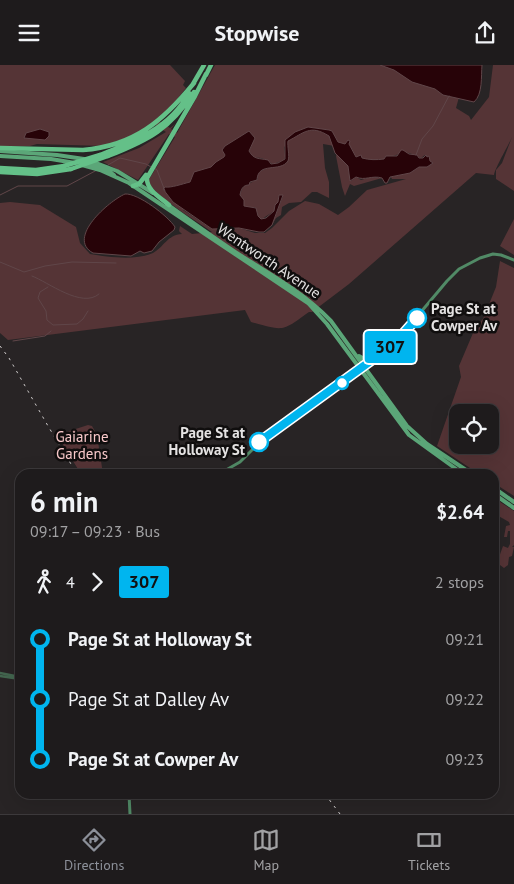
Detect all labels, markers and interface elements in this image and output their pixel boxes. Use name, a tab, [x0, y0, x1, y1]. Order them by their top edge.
icon: menu	[15, 19, 43, 47]
text: Stopwise	[215, 19, 299, 47]
icon: share	[471, 19, 499, 47]
street label: Wentworth Avenue	[214, 219, 325, 302]
place label: Page St at Cowper Av	[431, 299, 498, 335]
marker: Page St at Cowper Av	[407, 308, 427, 328]
line badge: 307	[361, 331, 419, 363]
text: 307	[375, 335, 405, 358]
unlabelled marker	[335, 376, 349, 390]
map controls	[449, 404, 499, 454]
button: locate	[449, 404, 499, 454]
place label: Page St at Holloway St	[169, 423, 246, 459]
park label: Gaiarine Gardens	[55, 427, 109, 463]
marker: Page St at Holloway St	[249, 432, 269, 452]
text: 6 min	[30, 483, 98, 520]
text: $2.64	[436, 500, 484, 524]
text: 09:17 – 09:23 · Bus	[30, 521, 160, 541]
icon: walk	[30, 568, 58, 596]
icon: forward	[83, 568, 111, 596]
text: 307	[129, 570, 159, 593]
text: 4	[66, 572, 75, 592]
text: 2 stops	[435, 572, 484, 592]
text: Page St at Holloway St	[68, 627, 252, 651]
text: 09:21	[446, 629, 484, 649]
text: Page St at Dalley Av	[68, 687, 229, 711]
text: 09:22	[446, 689, 484, 709]
text: Page St at Cowper Av	[68, 747, 238, 771]
text: 09:23	[446, 749, 484, 769]
tab: Directions	[64, 826, 124, 874]
tab: Map	[252, 826, 280, 874]
tab: Tickets	[408, 826, 450, 874]

